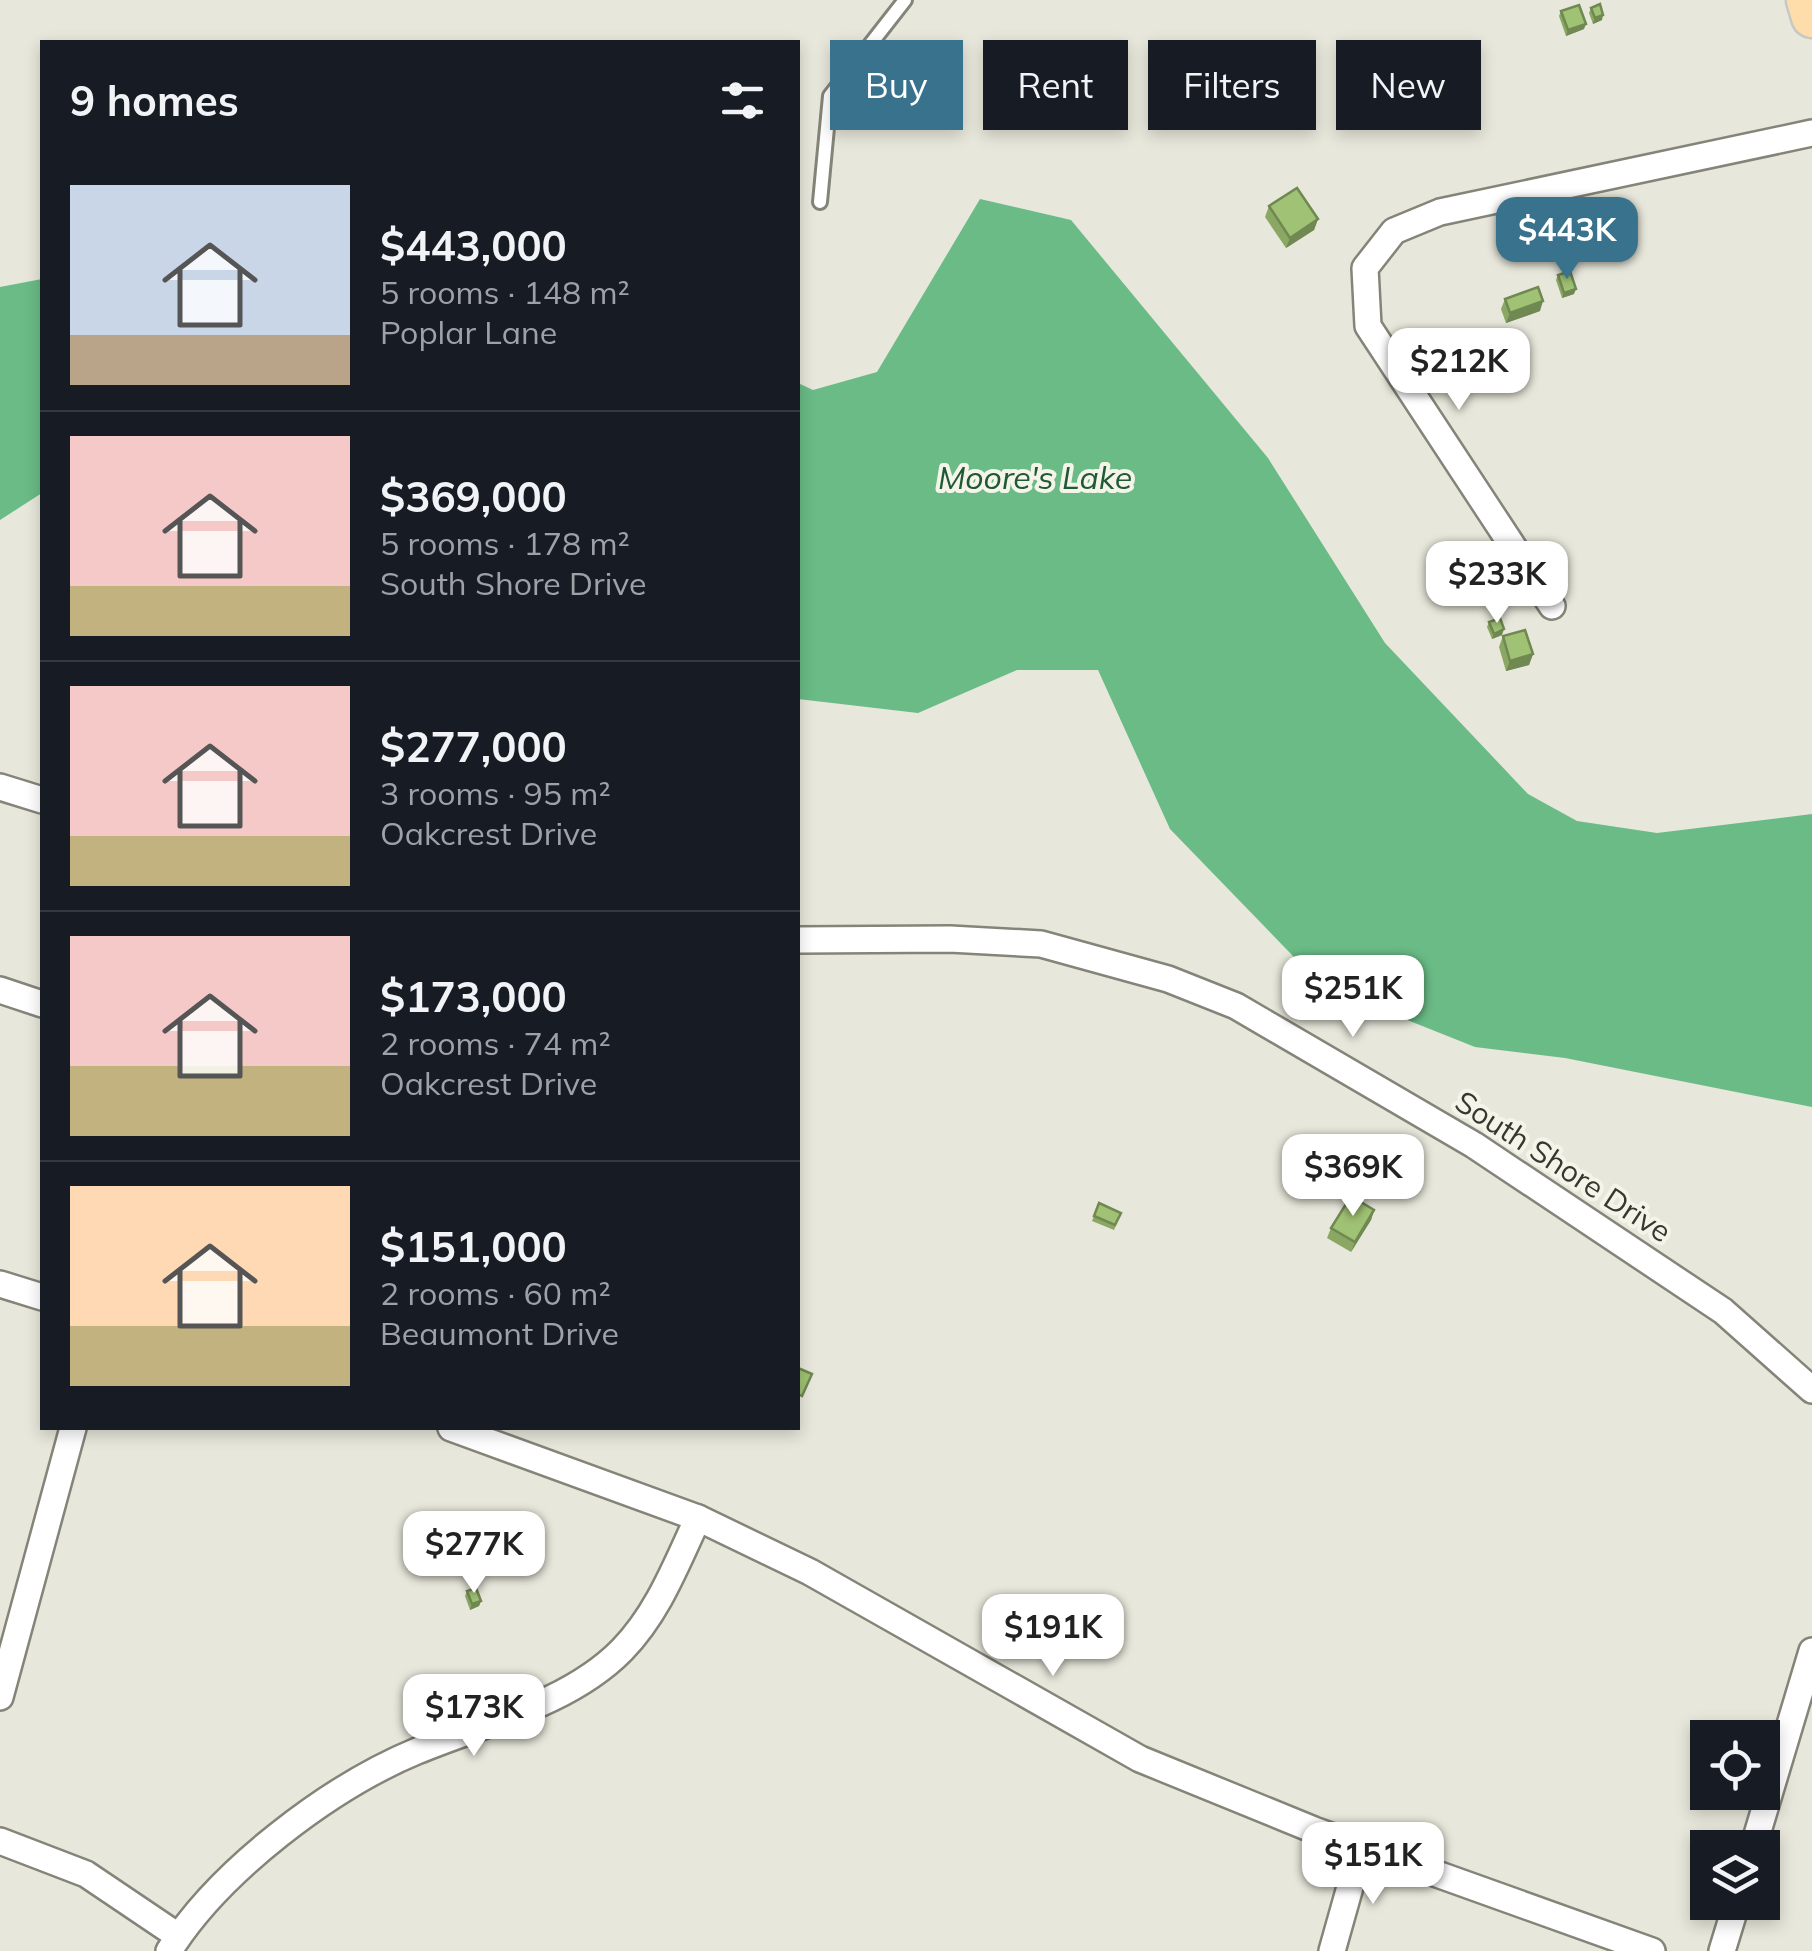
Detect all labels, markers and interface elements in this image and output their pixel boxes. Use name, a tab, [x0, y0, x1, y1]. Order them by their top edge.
chip: Buy	[830, 40, 963, 130]
chip: Rent	[983, 40, 1128, 130]
chip: Filters	[1148, 40, 1316, 130]
chip: New	[1336, 40, 1481, 130]
icon: filters	[715, 73, 770, 128]
text: 9 homes	[70, 74, 239, 127]
pin: $443K	[1497, 197, 1637, 282]
text: $443K	[1518, 209, 1616, 249]
text: $443,000	[380, 219, 567, 272]
icon: home	[150, 225, 270, 345]
text: 5 rooms · 148 m²	[380, 272, 630, 312]
text: Poplar Lane	[380, 312, 557, 352]
pin: $212K	[1389, 328, 1529, 413]
text: $212K	[1410, 340, 1508, 380]
water label: Moore's Lake	[938, 457, 1132, 497]
text: $369,000	[380, 470, 567, 523]
icon: home	[150, 476, 270, 596]
text: 5 rooms · 178 m²	[380, 523, 630, 563]
pin: $233K	[1427, 541, 1567, 626]
text: $233K	[1448, 553, 1546, 593]
text: South Shore Drive	[380, 563, 646, 603]
text: $277,000	[380, 720, 567, 773]
icon: home	[150, 726, 270, 846]
text: 3 rooms · 95 m²	[380, 773, 611, 813]
text: Oakcrest Drive	[380, 813, 597, 853]
pin: $251K	[1283, 955, 1423, 1040]
text: $251K	[1304, 967, 1402, 1007]
text: $173,000	[380, 970, 567, 1023]
icon: home	[150, 976, 270, 1096]
text: 2 rooms · 74 m²	[380, 1023, 611, 1063]
text: Oakcrest Drive	[380, 1063, 597, 1103]
street label: South Shore Drive	[1448, 1082, 1679, 1250]
pin: $369K	[1283, 1134, 1423, 1219]
text: $369K	[1304, 1146, 1402, 1186]
text: $151,000	[380, 1220, 567, 1273]
icon: home	[150, 1226, 270, 1346]
text: 2 rooms · 60 m²	[380, 1273, 611, 1313]
text: Beaumont Drive	[380, 1313, 619, 1353]
pin: $277K	[404, 1511, 544, 1596]
text: $277K	[425, 1523, 523, 1563]
pin: $191K	[983, 1594, 1123, 1679]
text: $191K	[1004, 1606, 1102, 1646]
pin: $173K	[404, 1674, 544, 1759]
text: $173K	[425, 1686, 523, 1726]
map controls	[1690, 1720, 1780, 1920]
button: locate	[1690, 1720, 1780, 1810]
pin: $151K	[1303, 1822, 1443, 1907]
button: layers	[1690, 1830, 1780, 1920]
text: $151K	[1324, 1834, 1422, 1874]

